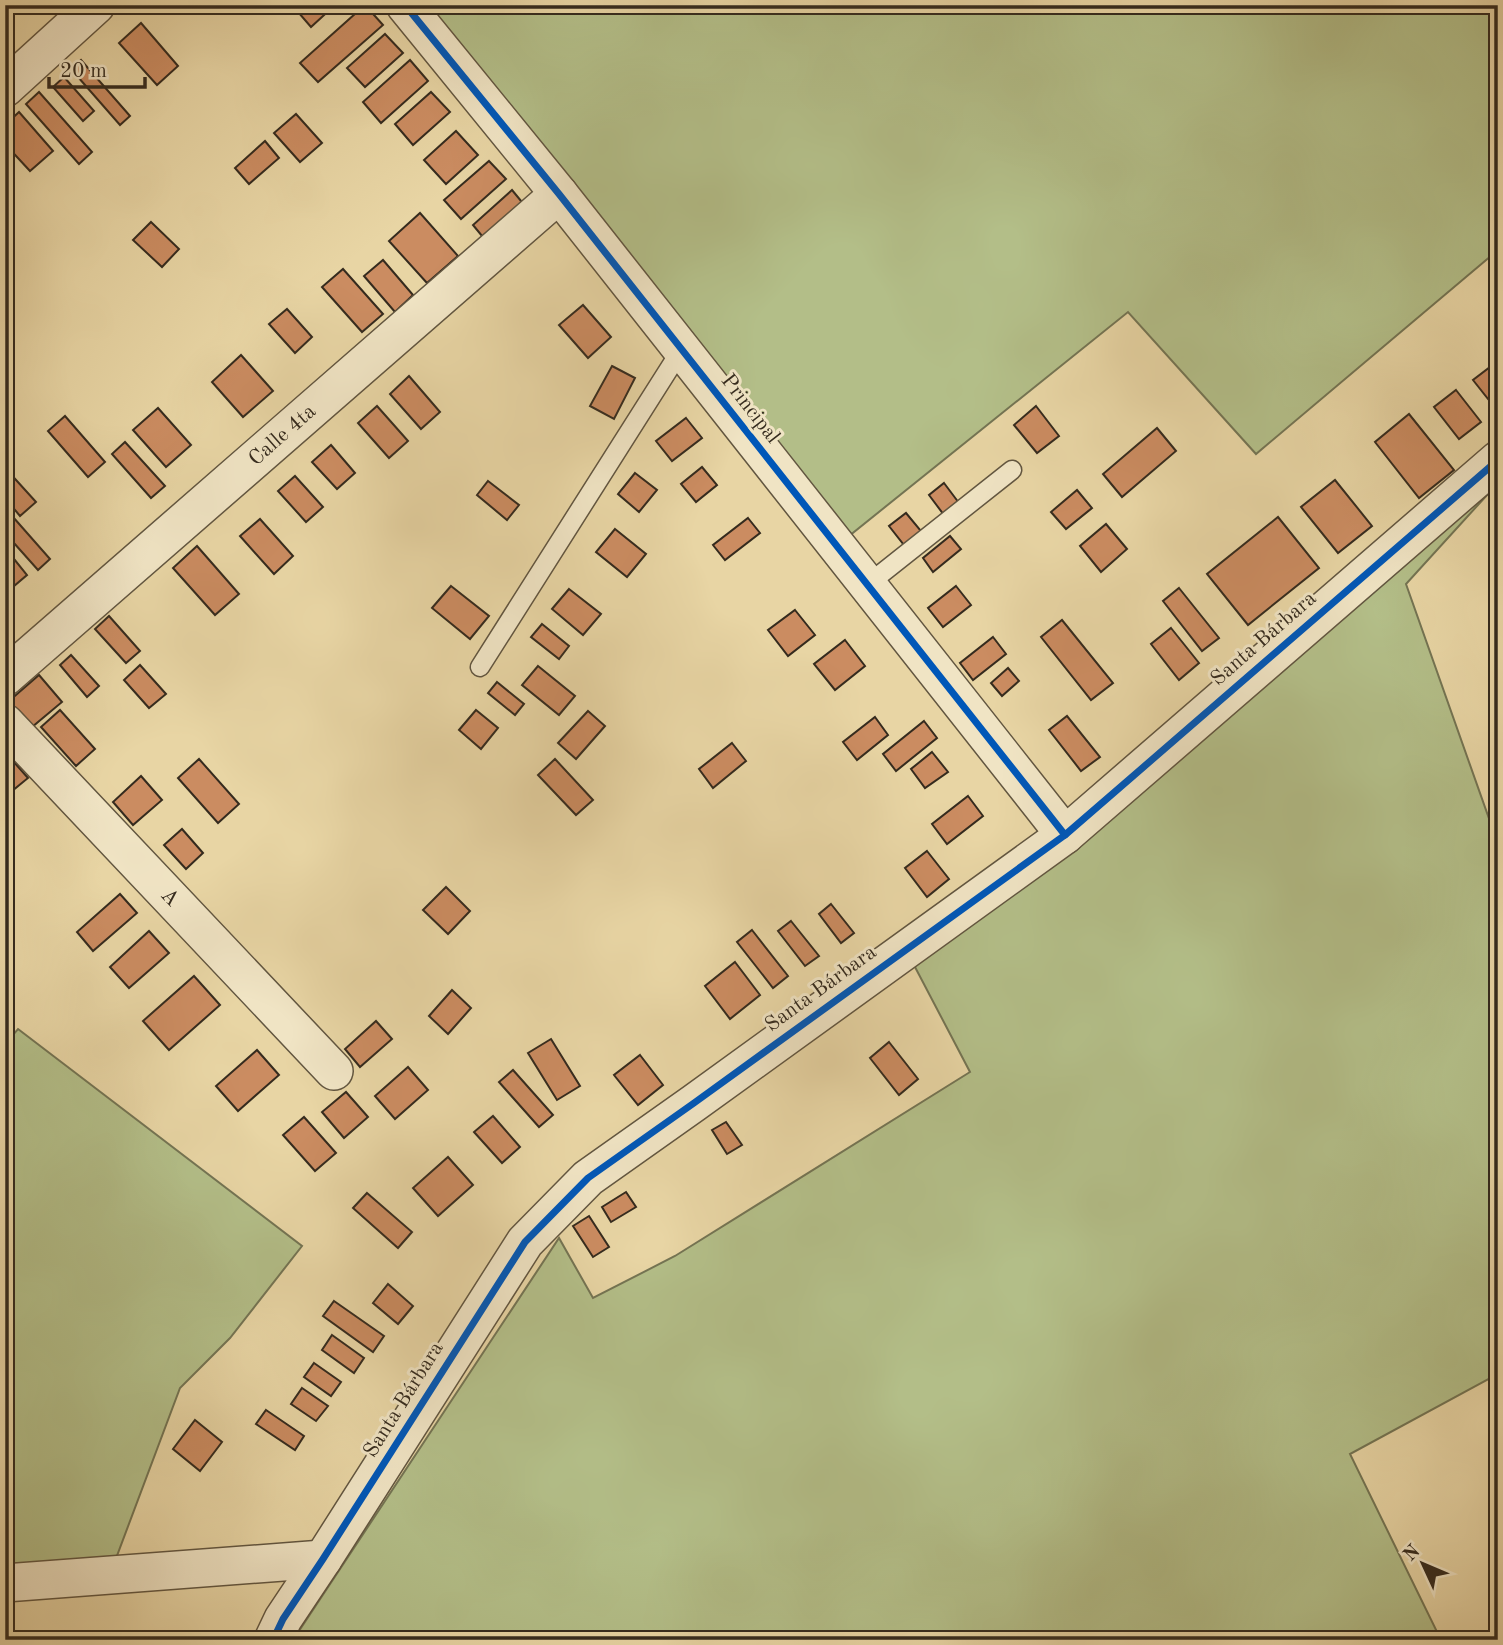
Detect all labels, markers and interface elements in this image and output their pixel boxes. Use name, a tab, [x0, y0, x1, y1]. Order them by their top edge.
scale bar	[49, 46, 145, 90]
text: 20 m	[60, 61, 107, 82]
street label: Principal	[717, 370, 784, 448]
street label: Calle 4ta	[245, 401, 320, 470]
street label: Santa Bárbara	[1207, 588, 1321, 690]
street label: A	[157, 884, 183, 910]
street label: Santa Bárbara	[761, 942, 881, 1036]
street label: Santa Bárbara	[360, 1338, 448, 1462]
north arrow	[1388, 1530, 1458, 1600]
text: N	[1401, 1542, 1425, 1566]

